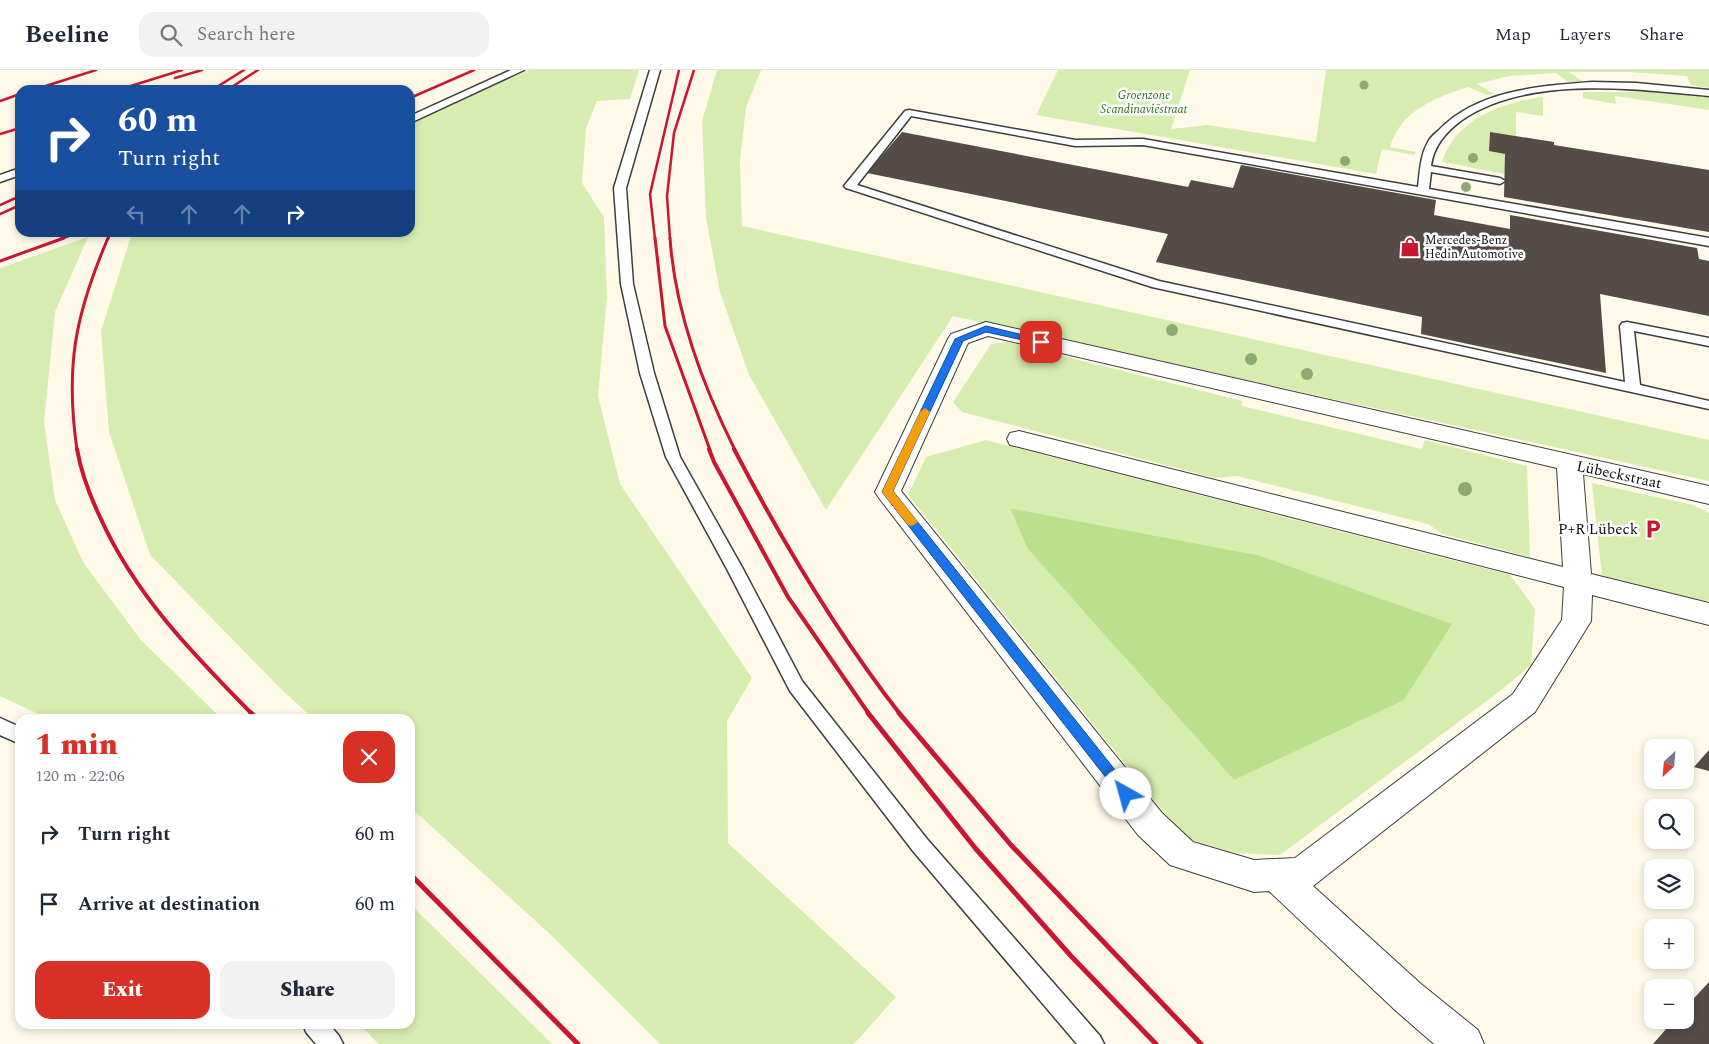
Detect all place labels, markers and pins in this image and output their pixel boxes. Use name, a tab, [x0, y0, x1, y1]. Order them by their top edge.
place label: Mercedes-Benz Hedin Automotive	[1425, 231, 1524, 264]
shop icon: Mercedes-Benz Hedin Automotive	[1399, 236, 1421, 258]
pin	[1020, 321, 1062, 363]
place label: P+R Lübeck	[1558, 518, 1638, 541]
parking icon: P+R Lübeck	[1642, 518, 1664, 540]

